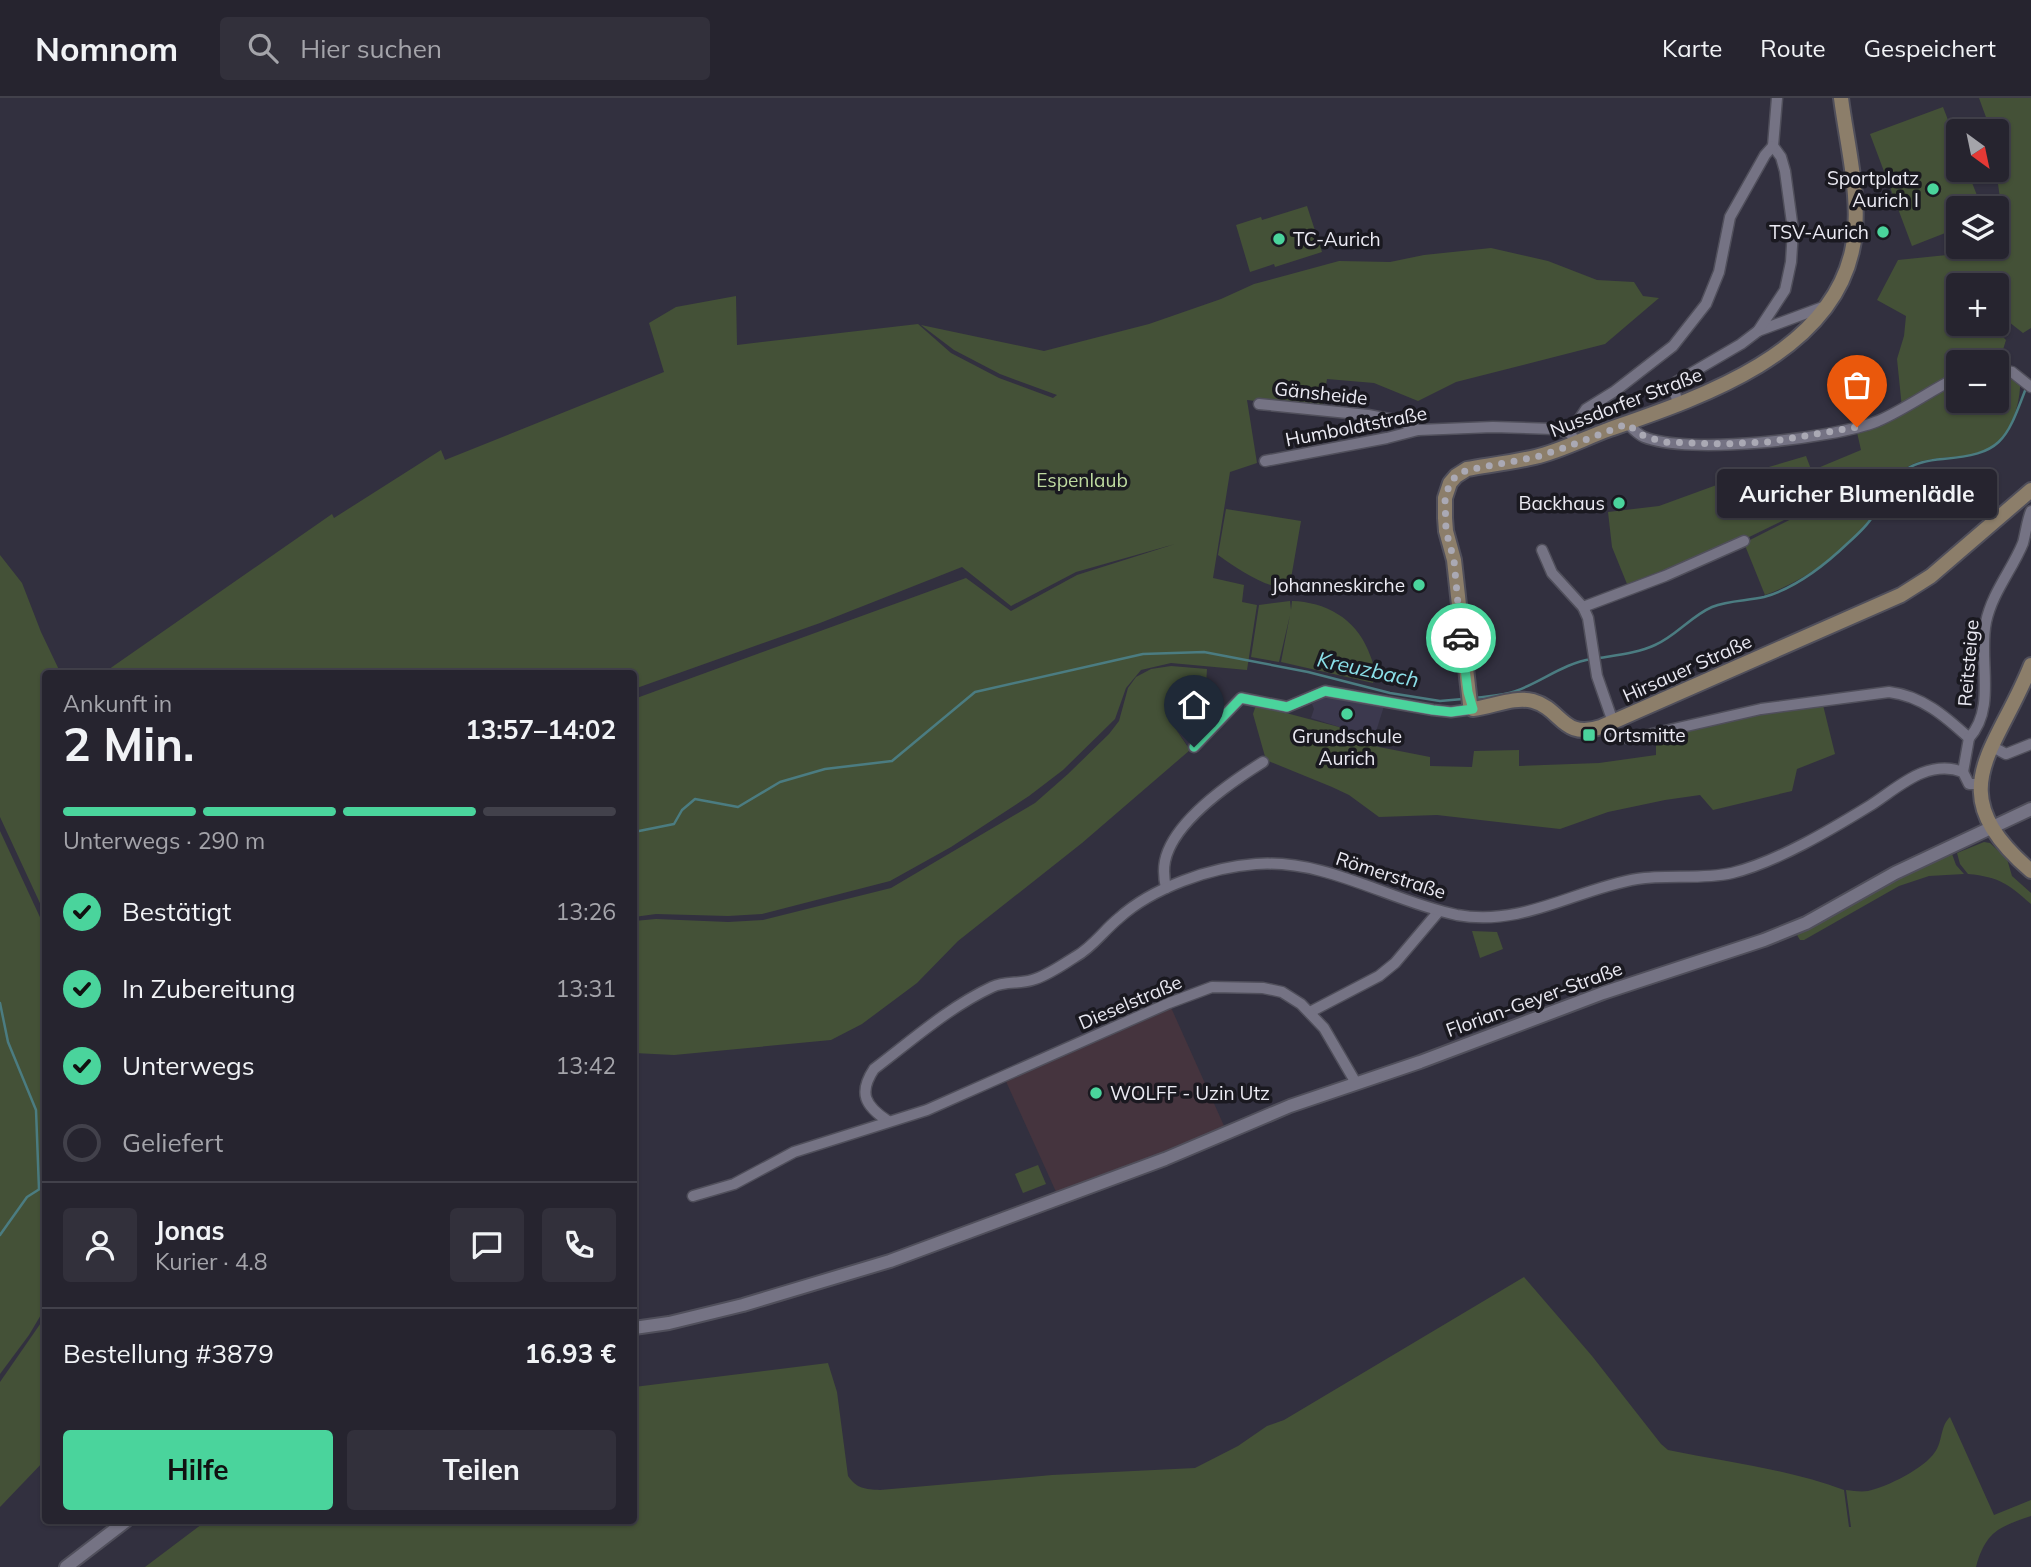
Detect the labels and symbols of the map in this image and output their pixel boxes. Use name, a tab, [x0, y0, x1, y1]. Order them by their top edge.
north arrow	[1946, 119, 2009, 182]
place label: Sportplatz Aurich I	[1827, 166, 1919, 212]
marker: Sportplatz Aurich I	[1925, 181, 1941, 197]
place label: TSV-Aurich	[1769, 220, 1869, 244]
marker: TSV-Aurich	[1875, 224, 1891, 240]
place label: TC-Aurich	[1293, 227, 1381, 251]
marker: TC-Aurich	[1271, 231, 1287, 247]
pin	[1827, 355, 1887, 427]
street label: Nussdorfer Straße	[1547, 362, 1705, 442]
street label: Gänsheide	[1273, 376, 1369, 410]
street label: Humboldtstraße	[1283, 401, 1429, 451]
park label: Espenlaub	[1036, 468, 1128, 492]
callout: Auricher Blumenlädle	[1717, 469, 1997, 518]
place label: Backhaus	[1519, 491, 1605, 515]
marker: Backhaus	[1611, 495, 1627, 511]
place label: Johanneskirche	[1271, 573, 1405, 597]
marker: Johanneskirche	[1411, 577, 1427, 593]
courier	[1426, 603, 1496, 673]
street label: Reitsteige	[1952, 619, 1984, 707]
street label: Hirsauer Straße	[1619, 629, 1755, 707]
water label: Kreuzbach	[1315, 646, 1421, 692]
pin	[1164, 675, 1224, 747]
marker: Grundschule Aurich	[1339, 706, 1355, 722]
place label: Ortsmitte	[1603, 723, 1686, 747]
place label: Grundschule Aurich	[1292, 724, 1402, 770]
marker: Ortsmitte	[1581, 727, 1597, 743]
street label: Römerstraße	[1333, 846, 1449, 904]
street label: Florian-Geyer-Straße	[1443, 956, 1625, 1042]
street label: Dieselstraße	[1075, 969, 1185, 1035]
place label: WOLFF - Uzin Utz	[1110, 1081, 1270, 1105]
marker: WOLFF - Uzin Utz	[1088, 1085, 1104, 1101]

